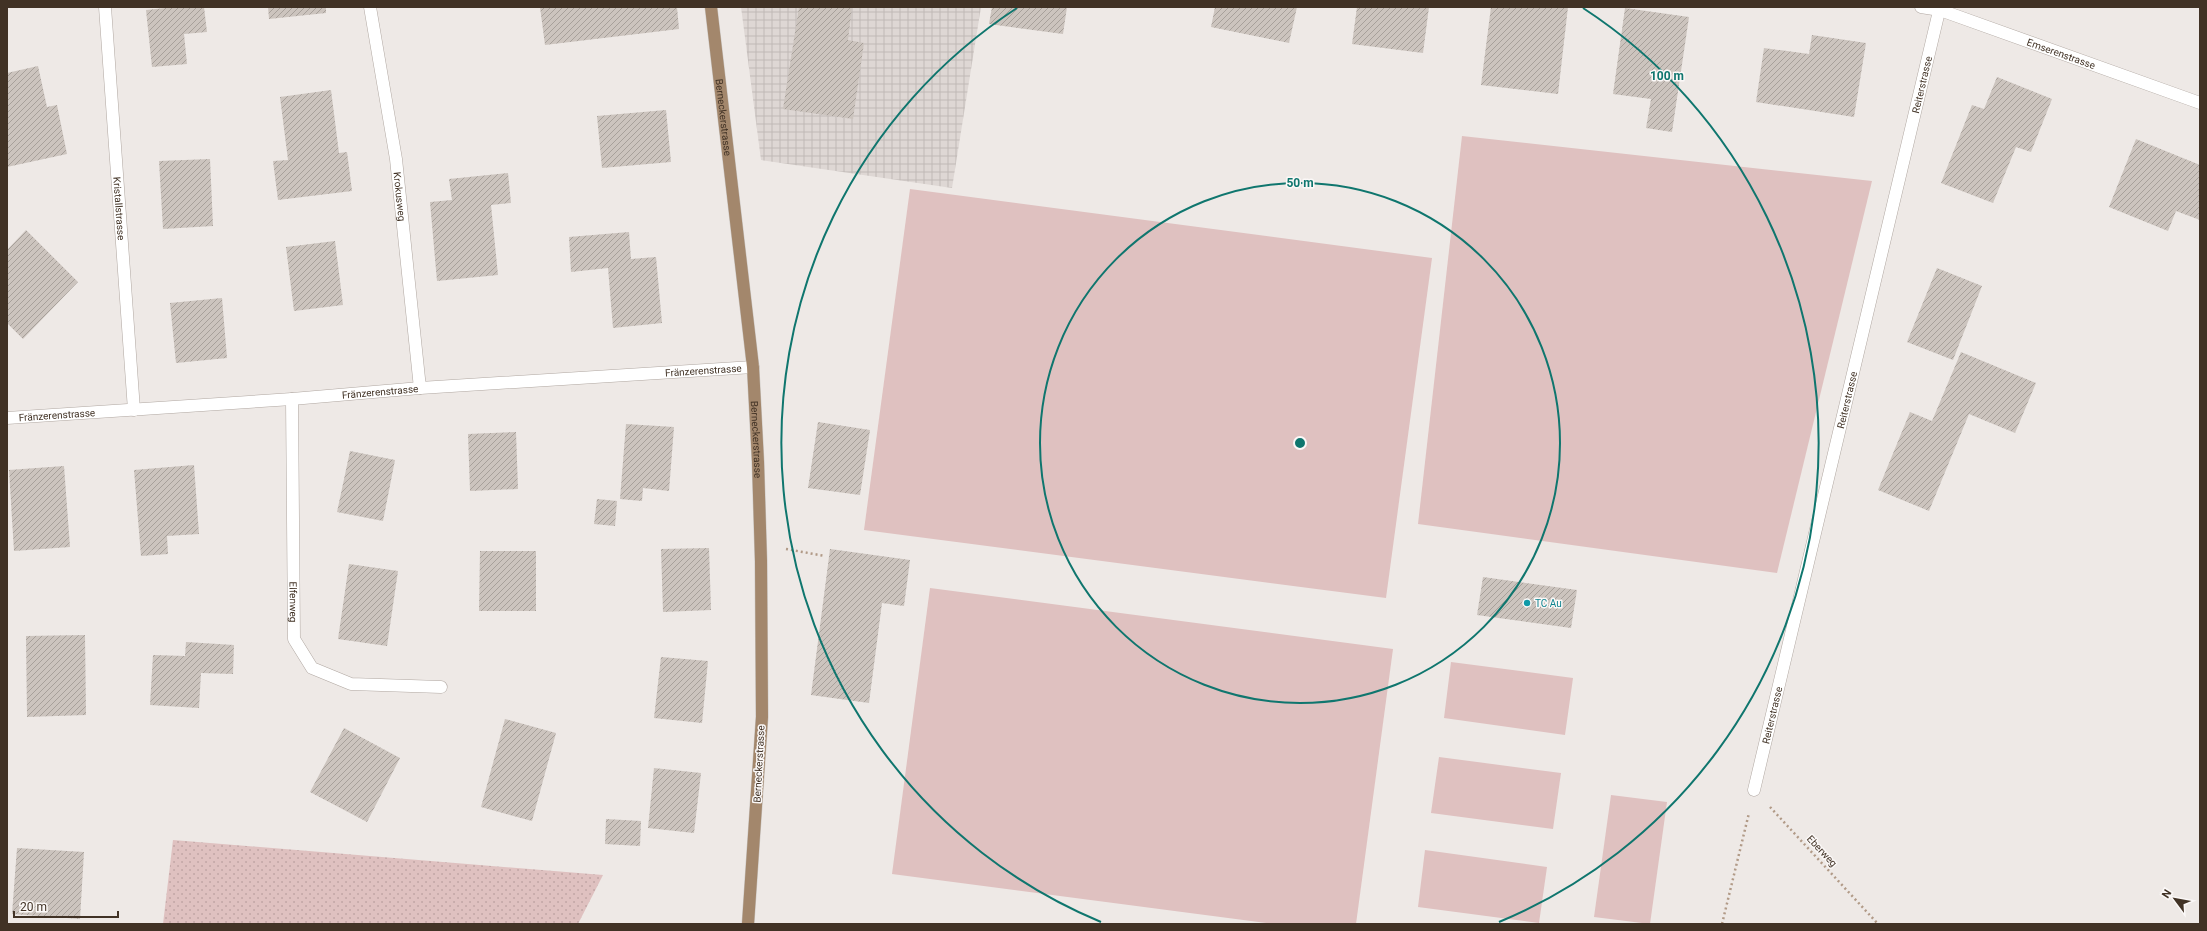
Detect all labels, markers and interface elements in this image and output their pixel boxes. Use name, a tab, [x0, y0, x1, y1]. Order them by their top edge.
street label: Emserenstrasse	[2026, 36, 2097, 71]
street label: Reiterstrasse	[1909, 55, 1934, 114]
text: 100 m	[1650, 69, 1684, 83]
street label: Berneckerstrasse	[714, 78, 734, 156]
street label: Krokusweg	[392, 171, 408, 222]
street label: Kristallstrasse	[112, 176, 127, 241]
text: 50 m	[1286, 176, 1314, 190]
street label: Fränzerenstrasse	[665, 362, 742, 378]
street label: Reiterstrasse	[1835, 370, 1859, 430]
street label: Fränzerenstrasse	[341, 383, 419, 400]
street label: Berneckerstrasse	[749, 400, 764, 478]
street label: Fränzerenstrasse	[18, 407, 96, 423]
centre of rings	[1293, 436, 1307, 450]
street label: Elfenweg	[288, 582, 299, 622]
marker: TC Au	[1522, 598, 1532, 608]
place label: TC Au	[1535, 598, 1562, 609]
street label: Reiterstrasse	[1760, 685, 1784, 745]
street label: Berneckerstrasse	[751, 725, 767, 803]
street label: Eberweg	[1805, 833, 1839, 869]
north arrow	[2155, 879, 2195, 919]
text: N	[2159, 887, 2175, 901]
scale bar	[14, 893, 118, 919]
text: 20 m	[20, 900, 47, 914]

